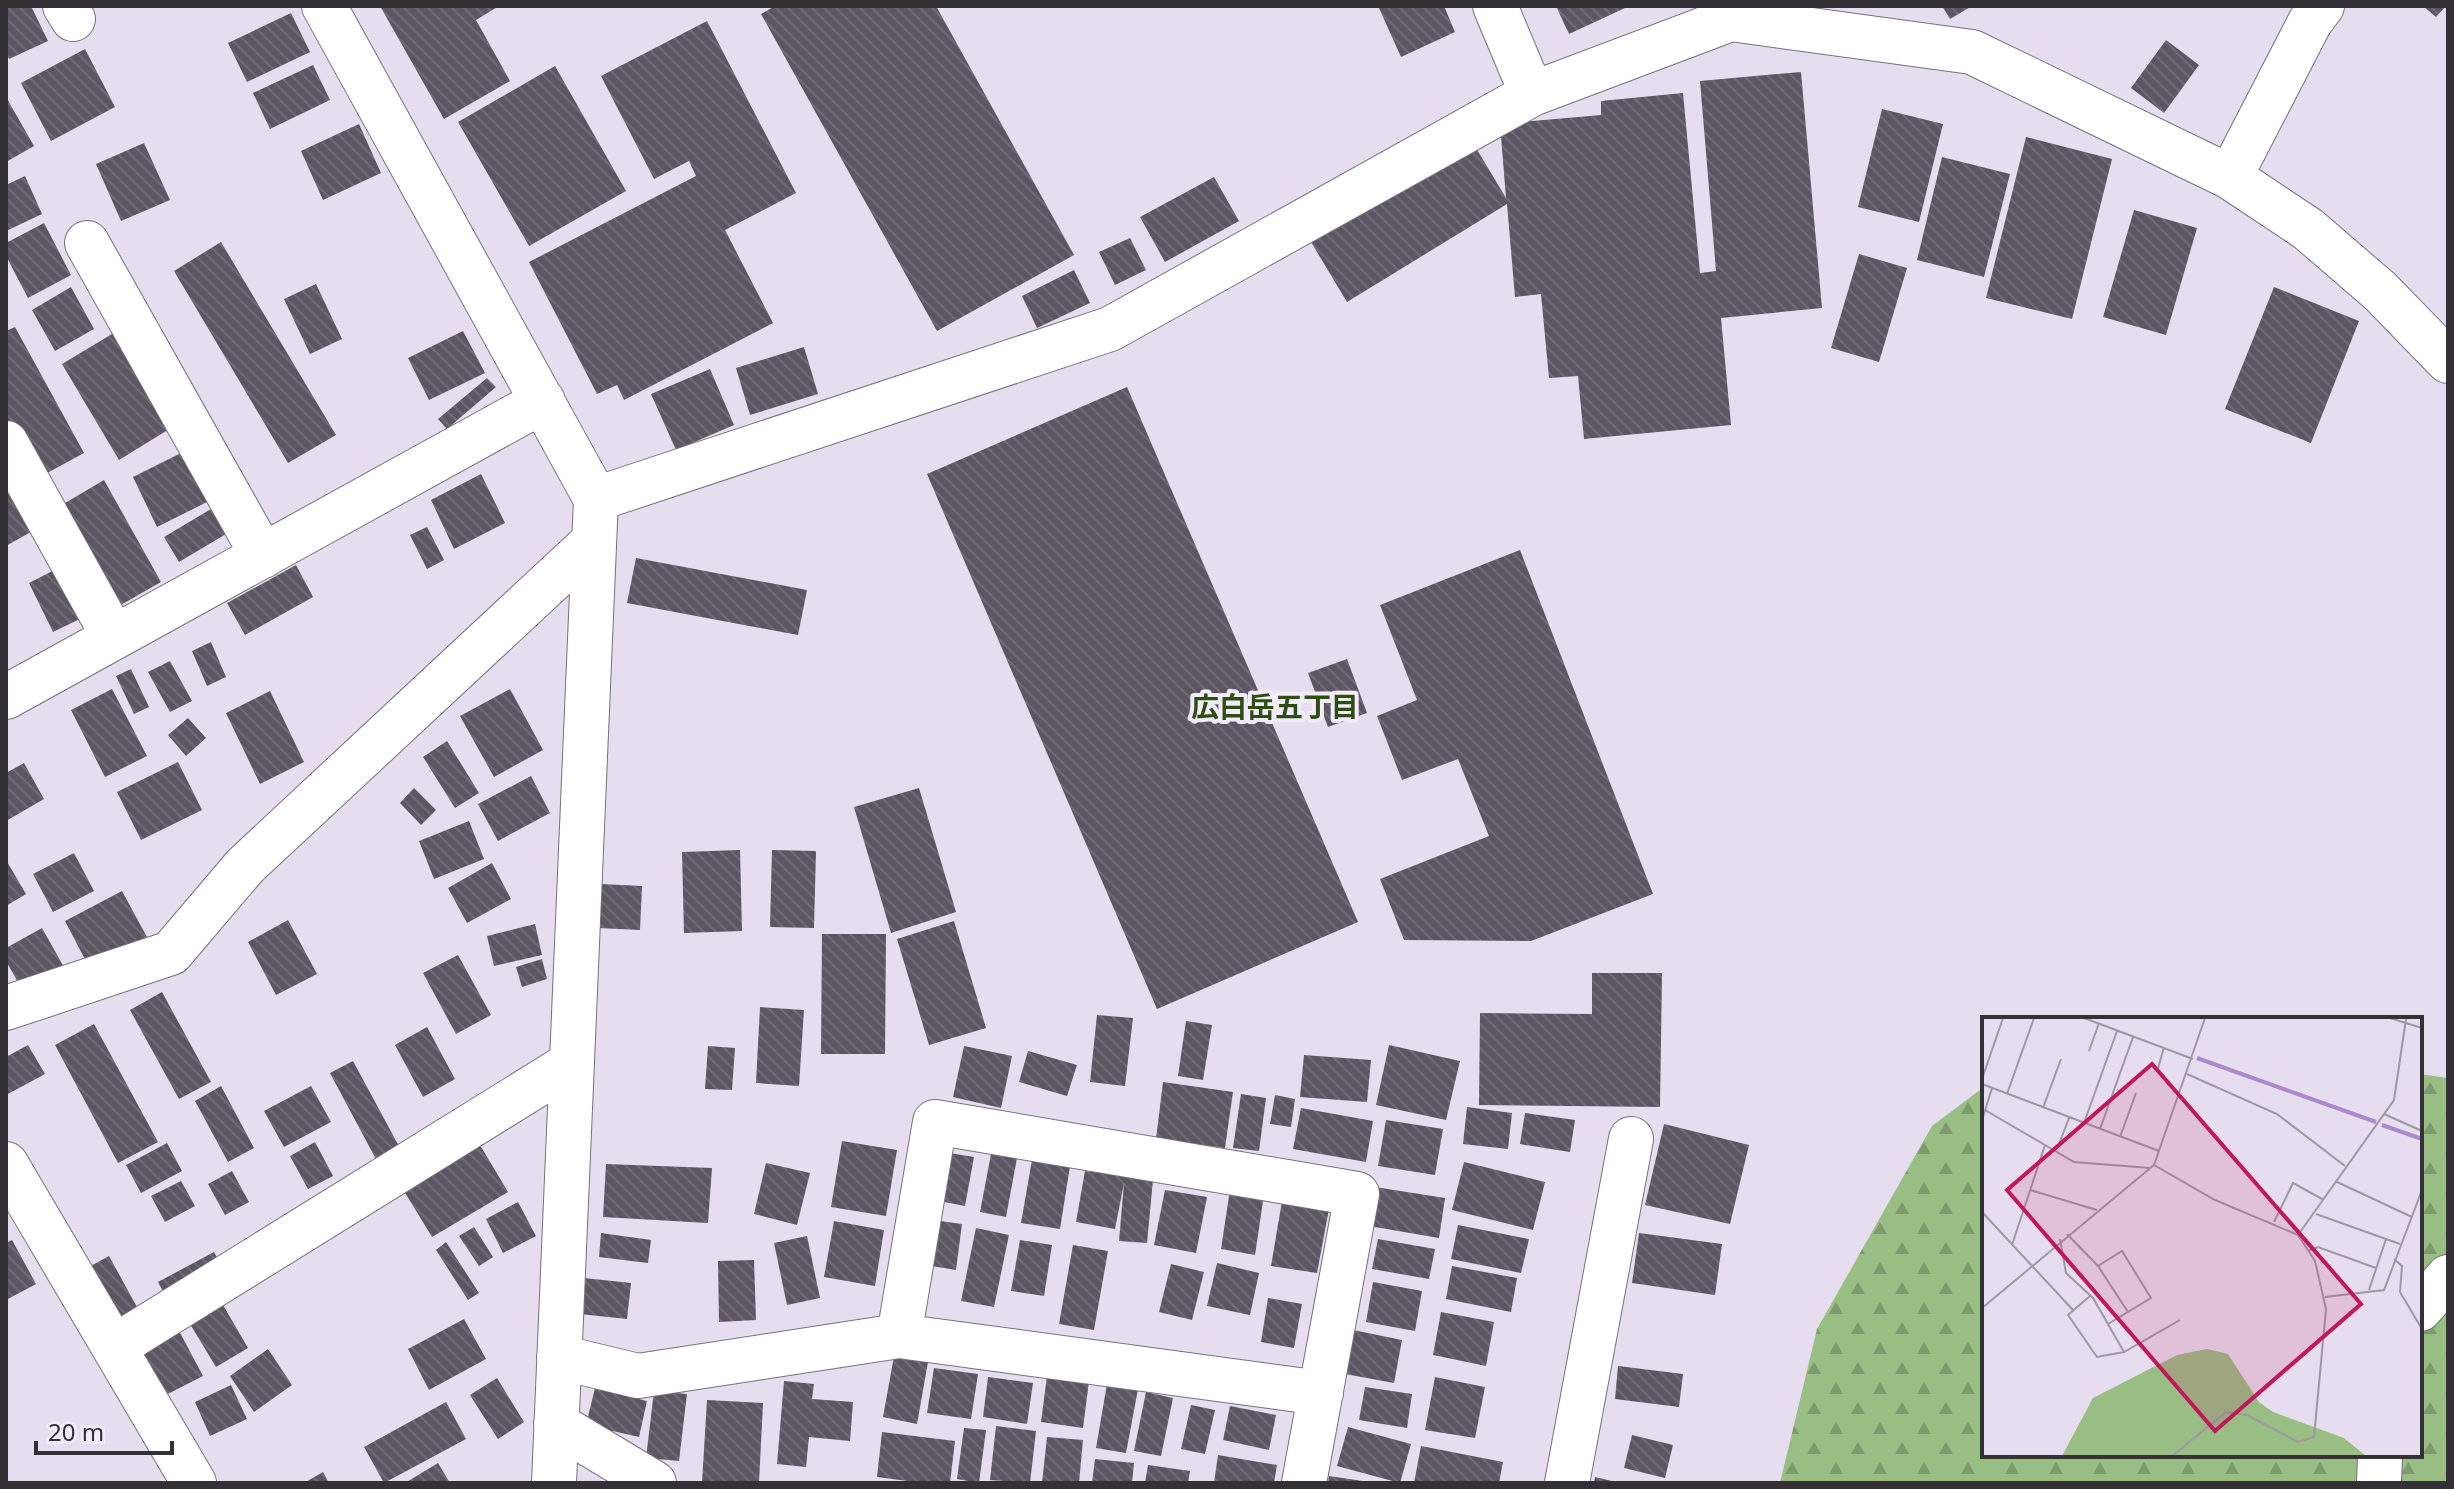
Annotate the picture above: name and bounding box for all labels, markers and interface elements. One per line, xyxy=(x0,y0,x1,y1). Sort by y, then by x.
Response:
district label: 広白岳五丁目 xyxy=(1191,687,1359,725)
inset map xyxy=(1982,1017,2422,1457)
scale bar xyxy=(36,1405,172,1455)
text: 20 m xyxy=(48,1415,104,1448)

